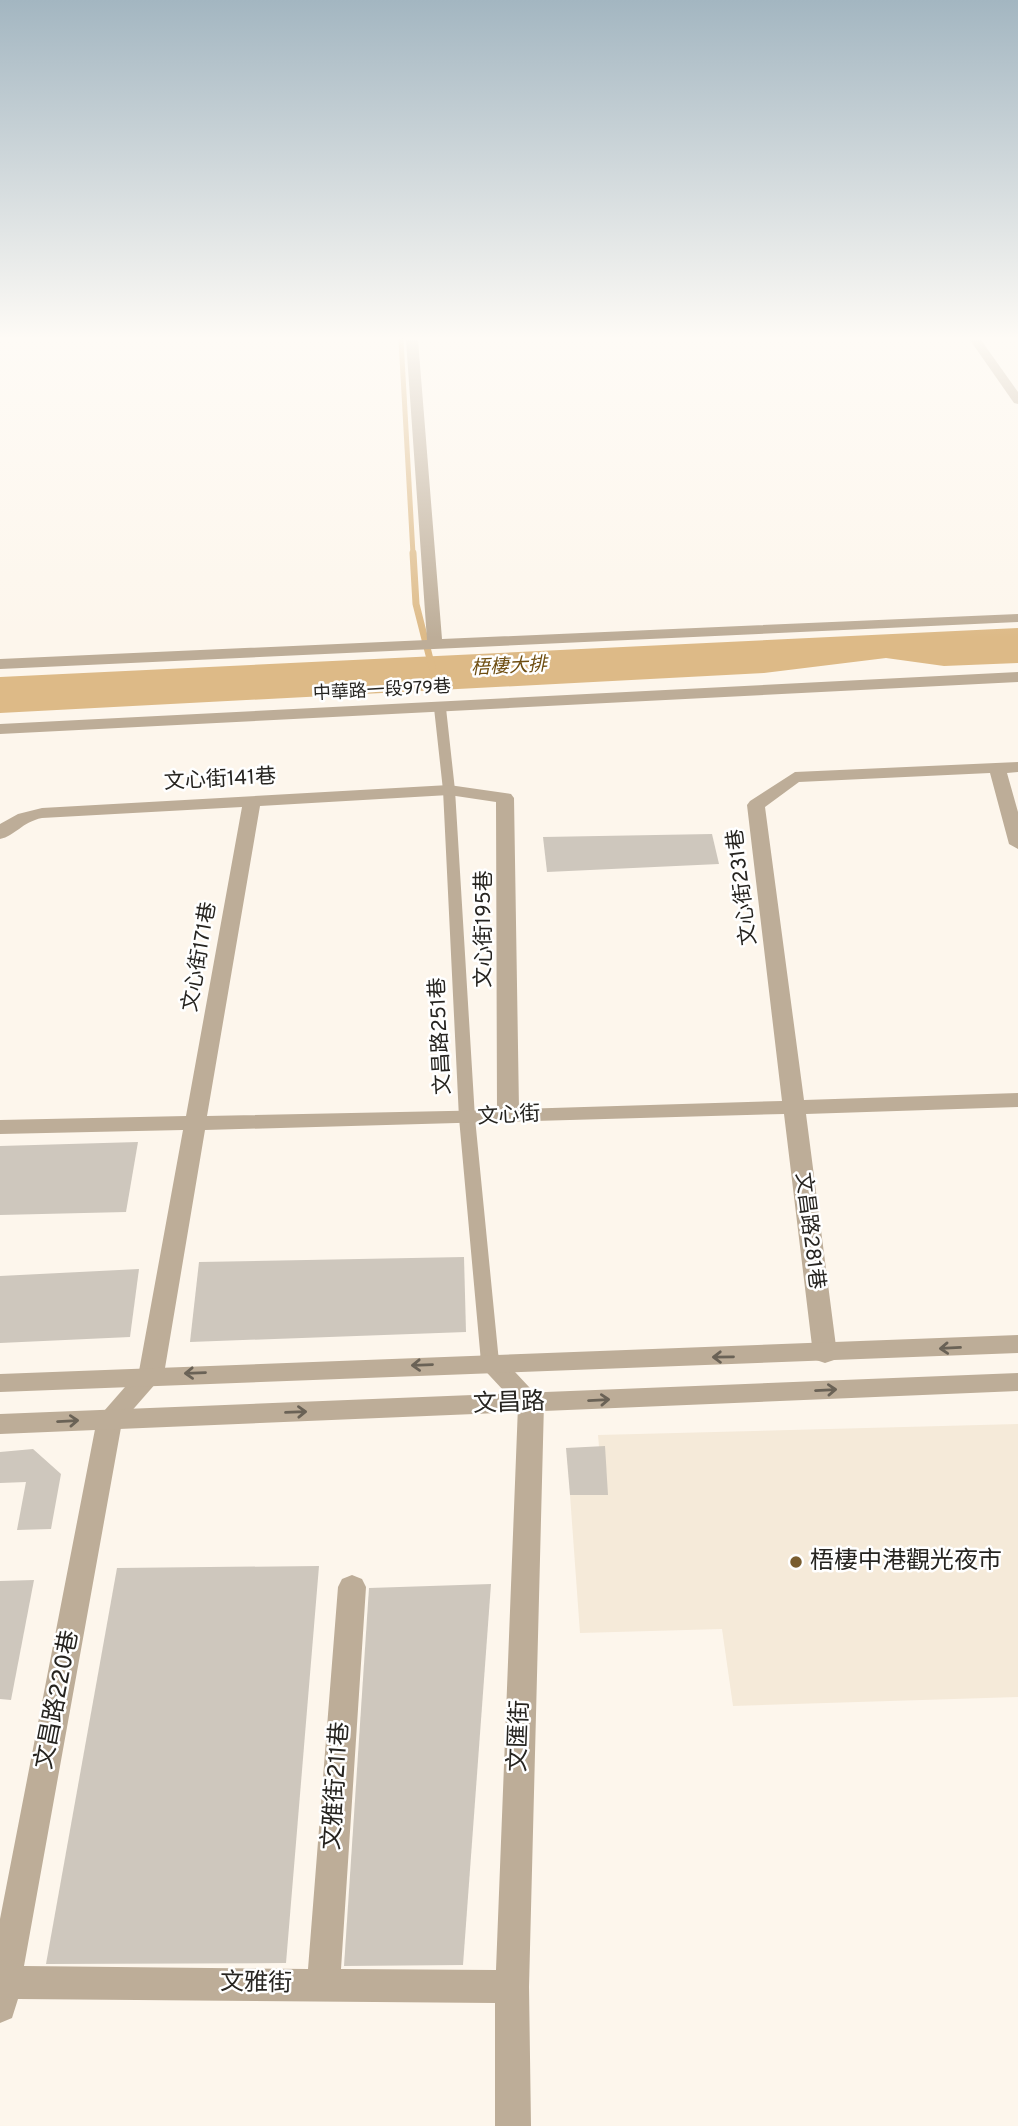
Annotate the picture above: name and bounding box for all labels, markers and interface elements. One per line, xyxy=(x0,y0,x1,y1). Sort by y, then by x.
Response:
water label: 梧棲大排 xyxy=(470,653,551,681)
street label: 中華路一段979巷 xyxy=(312,676,452,706)
street label: 文心街141巷 xyxy=(163,764,277,796)
street label: 文心街231巷 xyxy=(722,827,764,947)
street label: 文心街195巷 xyxy=(471,870,498,988)
street label: 文心街171巷 xyxy=(177,900,223,1014)
street label: 文昌路251巷 xyxy=(424,977,458,1095)
street label: 文心街 xyxy=(477,1101,541,1131)
street label: 文昌路281巷 xyxy=(788,1171,830,1291)
one-way arrow xyxy=(939,1341,962,1354)
one-way arrow xyxy=(711,1350,734,1363)
one-way arrow xyxy=(411,1358,434,1371)
one-way arrow xyxy=(184,1366,207,1379)
one-way arrow xyxy=(815,1384,838,1397)
street label: 文昌路 xyxy=(472,1388,546,1420)
one-way arrow xyxy=(587,1394,610,1407)
one-way arrow xyxy=(284,1405,307,1418)
one-way arrow xyxy=(56,1414,79,1427)
place label: 梧棲中港觀光夜市 xyxy=(810,1547,1002,1577)
marker: 梧棲中港觀光夜市 xyxy=(788,1554,804,1570)
street label: 文昌路220巷 xyxy=(30,1628,86,1772)
street label: 文匯街 xyxy=(504,1699,536,1773)
street label: 文雅街211巷 xyxy=(318,1721,356,1851)
street label: 文雅街 xyxy=(220,1968,292,2000)

